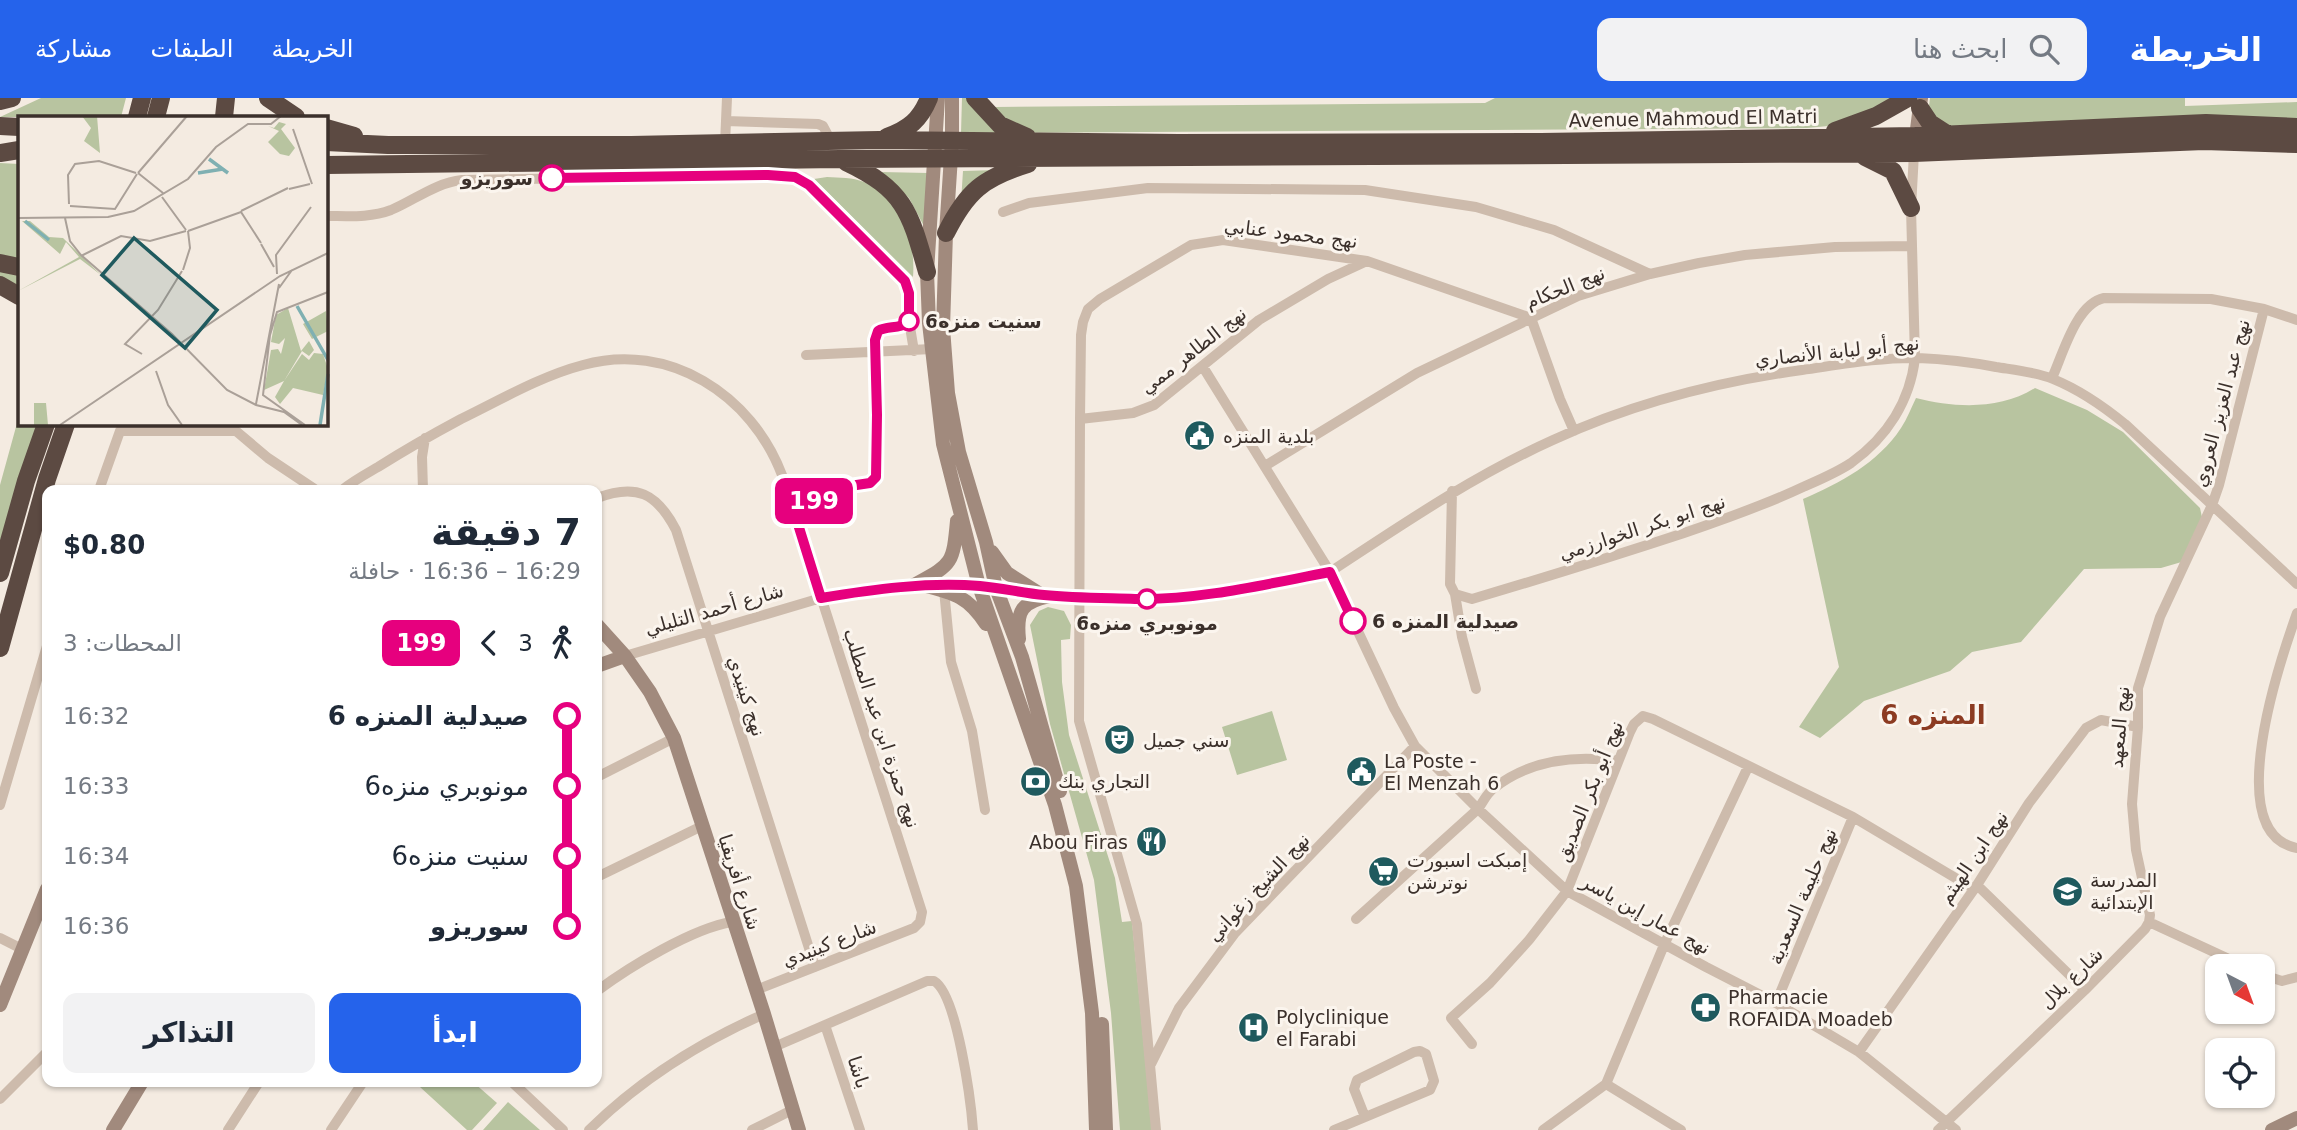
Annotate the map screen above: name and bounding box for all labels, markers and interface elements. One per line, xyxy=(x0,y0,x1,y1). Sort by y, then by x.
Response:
search box xyxy=(1597,18,2087,81)
icon: search xyxy=(2025,30,2063,68)
text: الخريطة xyxy=(2129,30,2262,69)
text: ابحث هنا xyxy=(1913,34,2007,64)
text: مشاركة xyxy=(35,35,112,63)
text: الطبقات xyxy=(150,35,233,63)
text: الخريطة xyxy=(271,35,353,63)
street label: Avenue Mahmoud El Matri xyxy=(1568,105,1818,131)
inset map xyxy=(18,116,327,425)
marker: سوريزو xyxy=(539,165,565,191)
place label: سوريزو xyxy=(460,167,533,190)
street label: نهج محمود عنابي xyxy=(1223,214,1359,253)
street label: نهج الحكام xyxy=(1522,261,1608,314)
street label: نهج الطاهر ممي xyxy=(1136,302,1251,399)
place label: سنيت منزه6 xyxy=(925,310,1042,333)
marker: سنيت منزه6 xyxy=(899,311,919,331)
street label: نهج عبد العزيز العروي xyxy=(2188,317,2255,490)
street label: نهج أبو لبابة الأنصاري xyxy=(1754,330,1920,372)
public building icon: بلدية المنزه xyxy=(1183,419,1217,453)
place label: بلدية المنزه xyxy=(1223,425,1314,448)
line badge: 199 xyxy=(774,478,854,524)
text: 199 xyxy=(789,487,839,515)
street label: نهج ابو بكر الخوارزمي xyxy=(1556,490,1728,565)
text: 7 دقيقة xyxy=(431,510,581,554)
text: $0.80 xyxy=(63,530,145,560)
text: 16:29 – 16:36 · حافلة xyxy=(348,558,581,584)
street label: شارع أحمد التليلي xyxy=(642,578,786,640)
marker: مونوبري منزه6 xyxy=(1137,589,1157,609)
marker: صيدلية المنزه 6 xyxy=(1340,608,1366,634)
place label: صيدلية المنزه 6 xyxy=(1372,610,1519,633)
place label: مونوبري منزه6 xyxy=(1076,612,1218,636)
icon: back xyxy=(470,624,508,662)
icon: walk xyxy=(543,624,581,662)
street label: نهج حمزة ابن عبد المطلب xyxy=(838,626,925,831)
text: 199 xyxy=(396,629,446,657)
text: المحطات: 3 xyxy=(63,630,182,656)
text: 3 xyxy=(518,630,533,656)
street label: نهج كينيدي xyxy=(723,653,770,739)
street label: نهج المعهد xyxy=(2104,685,2135,769)
district label: المنزه 6 xyxy=(1880,700,1986,731)
text: صيدلية المنزه 6 xyxy=(328,701,529,731)
text: 16:32 xyxy=(63,703,129,729)
street label: نهج أبو بكر الصديق xyxy=(1550,717,1628,865)
theatre icon: سني جميل xyxy=(1103,723,1137,757)
place label: سني جميل xyxy=(1143,729,1229,752)
place label: La Poste - El Menzah 6 xyxy=(1384,750,1499,794)
public building icon: La Poste - El Menzah 6 xyxy=(1344,755,1378,789)
bank icon: التجاري بنك xyxy=(1018,764,1052,798)
place label: التجاري بنك xyxy=(1058,770,1150,793)
text: مونوبري منزه6 xyxy=(364,771,529,801)
text: 16:33 xyxy=(63,773,129,799)
street label: نهج ابن الهيثم xyxy=(1934,806,2013,908)
restaurant icon: Abou Firas xyxy=(1134,825,1168,859)
street label: نهج حليمة السعدية xyxy=(1763,825,1842,968)
street label: نهج الشيخ زغواني xyxy=(1202,828,1314,946)
street label: شارع أفريقيا xyxy=(713,831,767,933)
place label: Abou Firas xyxy=(1029,831,1128,853)
text: سنيت منزه6 xyxy=(391,841,529,871)
text: 16:34 xyxy=(63,843,129,869)
place label: إمبكت اسبورت نوترشن xyxy=(1407,849,1527,894)
supermarket icon: إمبكت اسبورت نوترشن xyxy=(1367,854,1401,888)
street label: نهج عمار إبن ياسر xyxy=(1576,869,1714,960)
place label: المدرسة الإبتدائية xyxy=(2090,869,2157,914)
school or university icon: المدرسة الإبتدائية xyxy=(2050,874,2084,908)
text: سوريزو xyxy=(430,911,529,941)
text: 16:36 xyxy=(63,913,129,939)
street label: شارع كينيدي xyxy=(779,915,880,972)
street label: شارع بلال xyxy=(2035,943,2108,1014)
north arrow xyxy=(2205,954,2275,1024)
map controls xyxy=(2205,954,2275,1108)
place label: Pharmacie ROFAIDA Moadeb xyxy=(1728,986,1893,1030)
pharmacy icon: Pharmacie ROFAIDA Moadeb xyxy=(1688,991,1722,1025)
button: التذاكر xyxy=(63,993,315,1073)
button: ابدأ xyxy=(329,993,581,1073)
place label: Polyclinique el Farabi xyxy=(1276,1006,1389,1050)
hospital icon: Polyclinique el Farabi xyxy=(1236,1011,1270,1045)
button: locate xyxy=(2205,1038,2275,1108)
street label: باشا xyxy=(843,1053,875,1091)

